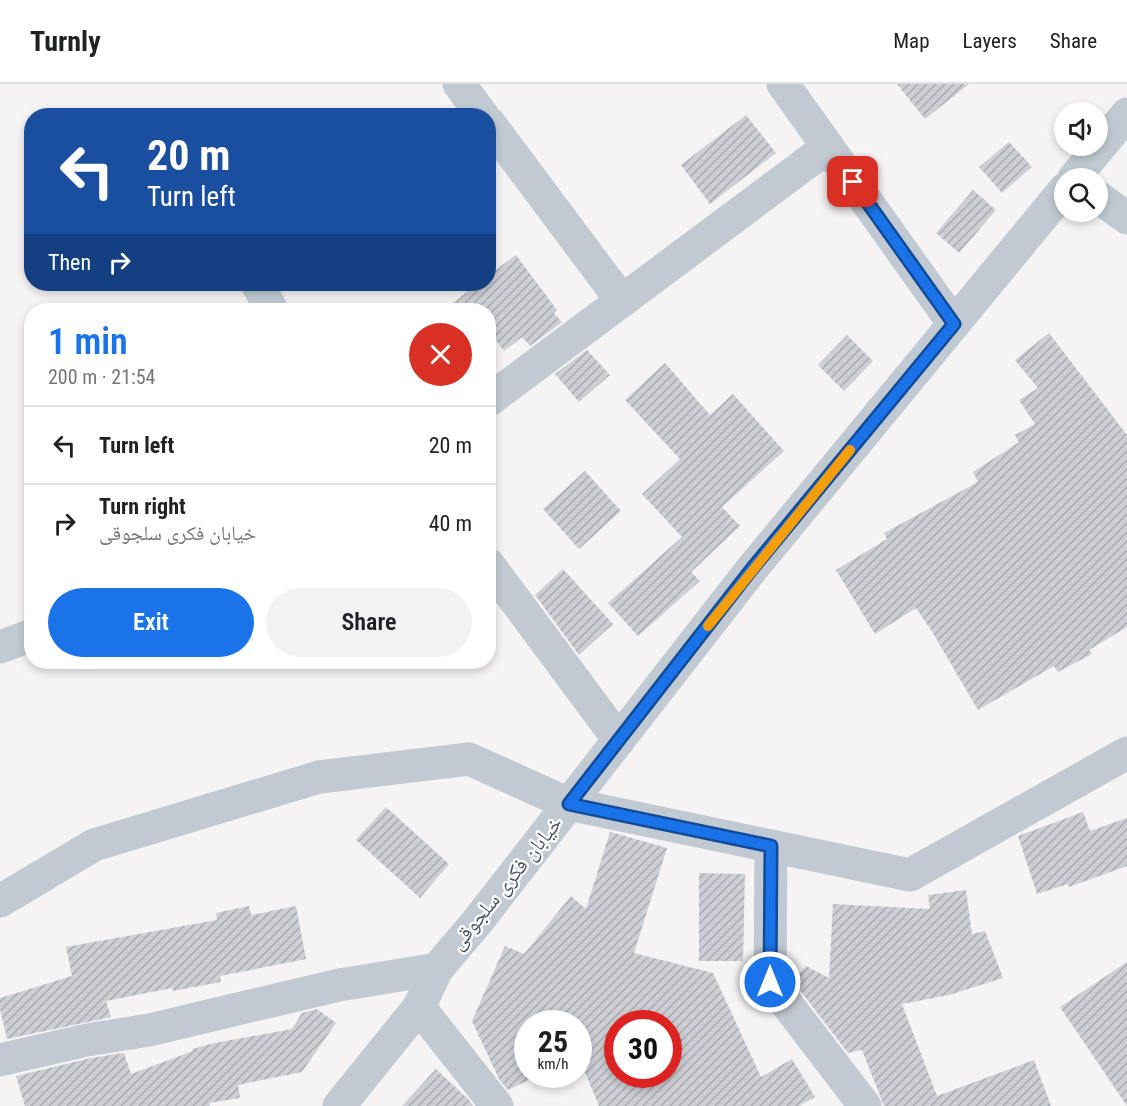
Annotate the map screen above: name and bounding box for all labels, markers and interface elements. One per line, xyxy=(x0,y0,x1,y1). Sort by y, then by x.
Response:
text: Turnly xyxy=(30,25,101,58)
text: Map xyxy=(893,29,930,53)
text: Layers xyxy=(963,29,1017,53)
text: Share xyxy=(1050,29,1097,53)
map controls xyxy=(1054,102,1108,222)
button: sound xyxy=(1054,102,1108,156)
text: 20 m xyxy=(147,131,230,180)
icon: left xyxy=(48,132,126,210)
pin xyxy=(827,156,878,207)
icon: arrive xyxy=(836,165,869,198)
button: search xyxy=(1054,168,1108,222)
text: Turn left xyxy=(147,181,236,213)
icon: right xyxy=(103,246,136,279)
text: Then xyxy=(48,250,91,275)
text: 1 min xyxy=(48,321,128,363)
button: close xyxy=(409,323,472,386)
text: 200 m · 21:54 xyxy=(48,365,155,389)
icon: left xyxy=(48,429,81,462)
text: Turn left xyxy=(99,433,174,458)
text: 20 m xyxy=(429,433,472,458)
text: Turn right xyxy=(99,494,186,519)
icon: right xyxy=(48,507,81,540)
text: 40 m xyxy=(429,511,472,536)
text: خیابان فکری سلجوقی xyxy=(99,521,256,545)
button: Exit xyxy=(48,588,254,657)
button: Share xyxy=(266,588,472,657)
street label: خیابان فکری سلجوقی xyxy=(445,811,568,955)
position arrow xyxy=(738,950,802,1014)
speed limit sign: 30 xyxy=(604,1010,682,1088)
text: 25 xyxy=(538,1024,568,1059)
text: km/h xyxy=(538,1055,568,1073)

